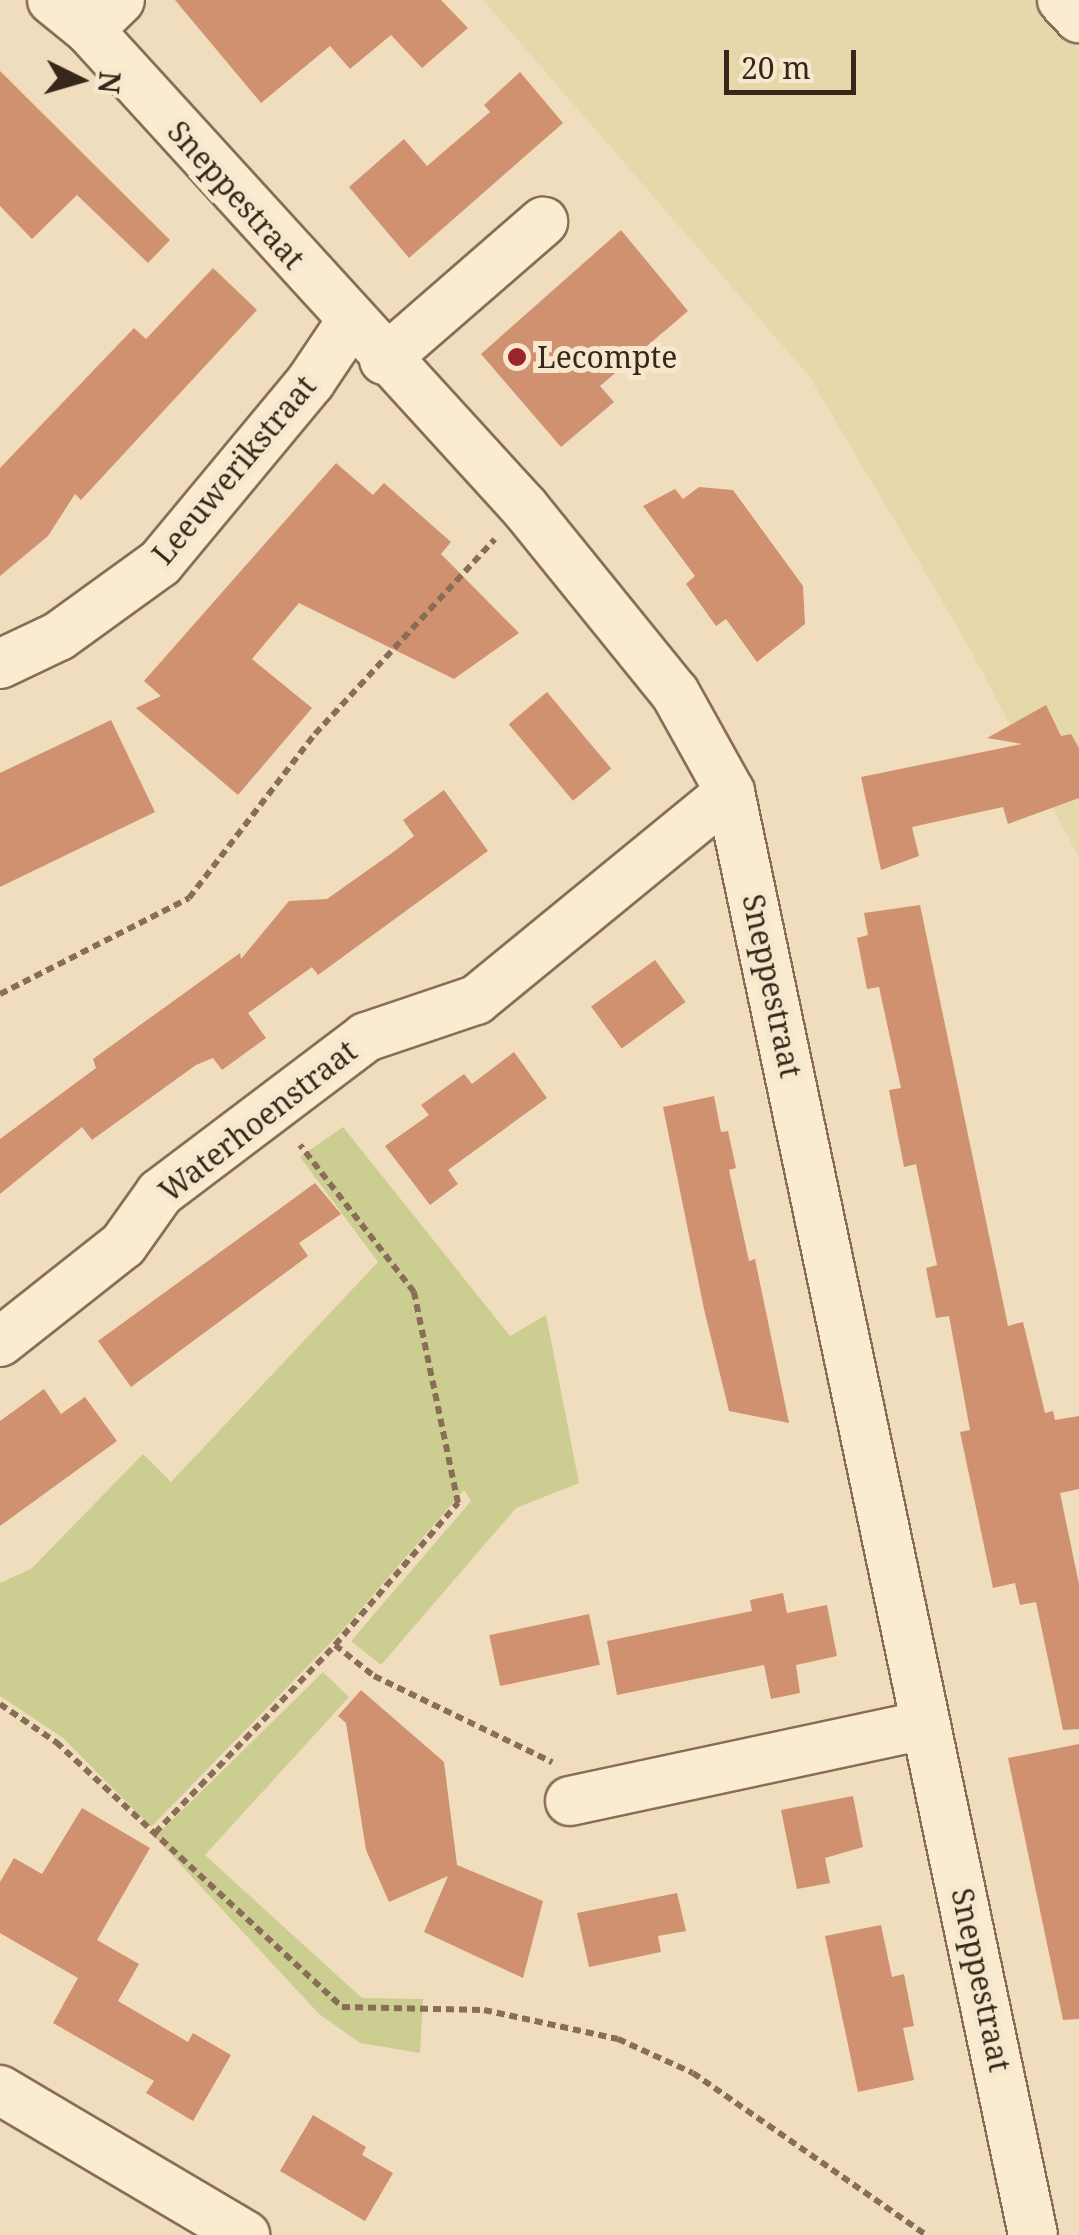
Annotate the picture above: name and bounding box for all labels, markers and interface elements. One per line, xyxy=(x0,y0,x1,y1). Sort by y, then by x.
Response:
north arrow xyxy=(30,30,130,130)
scale bar xyxy=(729,30,862,92)
text: 20 m xyxy=(741,47,811,88)
text: N xyxy=(90,70,130,95)
street label: Sneppestraat xyxy=(160,114,312,276)
place label: Lecompte xyxy=(537,339,677,375)
marker: Lecompte xyxy=(506,346,528,368)
street label: Leeuwerikstraat xyxy=(145,368,323,572)
street label: Sneppestraat xyxy=(735,891,809,1081)
street label: Waterhoenstraat xyxy=(152,1033,364,1209)
street label: Sneppestraat xyxy=(944,1885,1018,2075)

